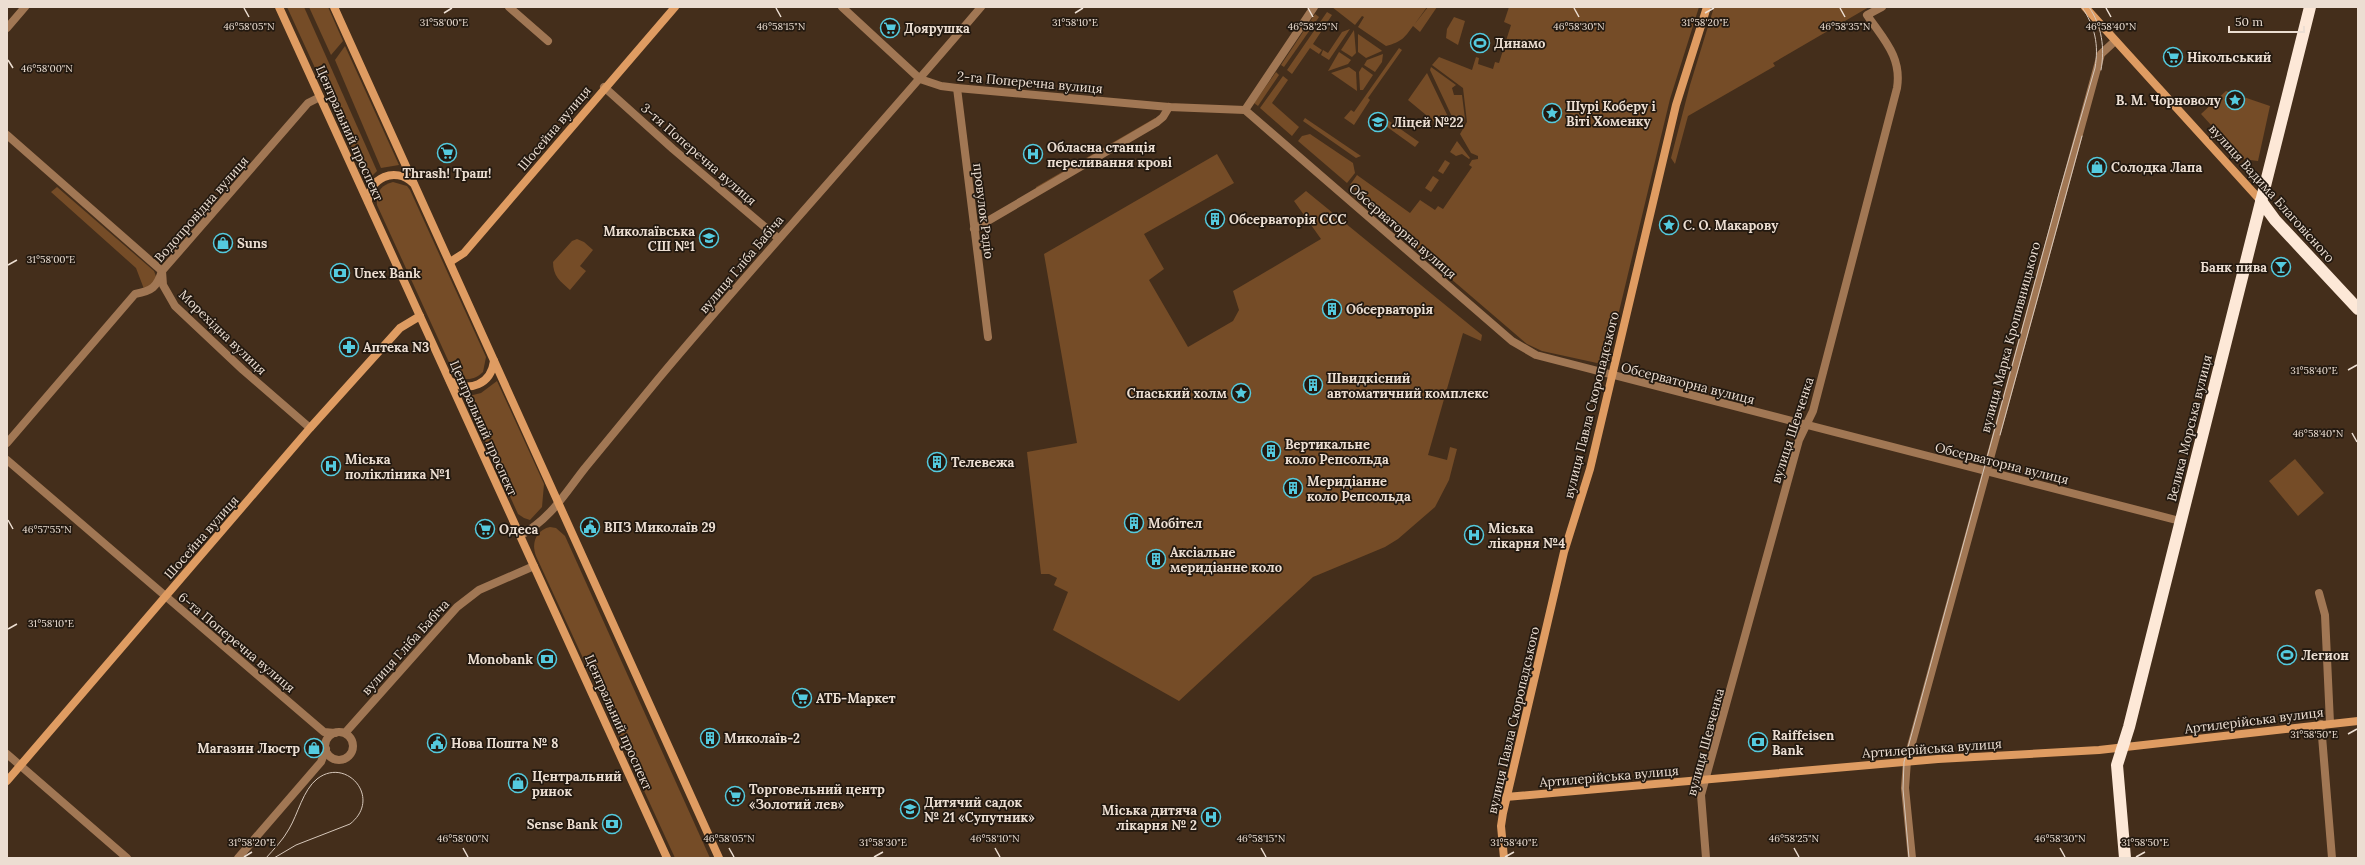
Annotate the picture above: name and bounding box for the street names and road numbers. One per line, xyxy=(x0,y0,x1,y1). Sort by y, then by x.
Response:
street label: Центральний проспект xyxy=(312,63,387,204)
street label: 2-га Поперечна вулиця xyxy=(957,68,1103,97)
street label: Шосейна вулиця xyxy=(514,83,595,174)
street label: 3-тя Поперечна вулиця xyxy=(637,100,760,209)
street label: вулиця Вадима Благовісного xyxy=(2205,121,2339,266)
street label: Водопровідна вулиця xyxy=(151,153,252,266)
street label: провулок Радіо xyxy=(969,162,998,260)
street label: Обсерваторна вулиця xyxy=(1345,180,1460,283)
street label: вулиця Гліба Бабіча xyxy=(695,211,788,317)
street label: вулиця Марка Кропивницького xyxy=(1977,239,2044,435)
street label: Морехідна вулиця xyxy=(175,286,270,379)
street label: вулиця Павла Скоропадського xyxy=(1560,310,1623,500)
street label: Велика Морська вулиця xyxy=(2163,353,2216,503)
street label: Центральний проспект xyxy=(446,358,521,499)
street label: Обсерваторна вулиця xyxy=(1619,359,1756,408)
street label: вулиця Шевченка xyxy=(1767,375,1818,485)
street label: Обсерваторна вулиця xyxy=(1933,439,2070,488)
street label: Шосейна вулиця xyxy=(160,492,242,583)
street label: 6-та Поперечна вулиця xyxy=(175,588,299,696)
street label: вулиця Гліба Бабіча xyxy=(358,596,453,699)
street label: вулиця Павла Скоропадського xyxy=(1484,624,1543,815)
street label: Центральний проспект xyxy=(581,652,656,793)
street label: вулиця Шевченка xyxy=(1683,686,1728,798)
street label: Артилерійська вулиця xyxy=(2183,704,2325,738)
street label: Артилерійська вулиця xyxy=(1861,735,2002,762)
street label: Артилерійська вулиця xyxy=(1538,762,1679,791)

